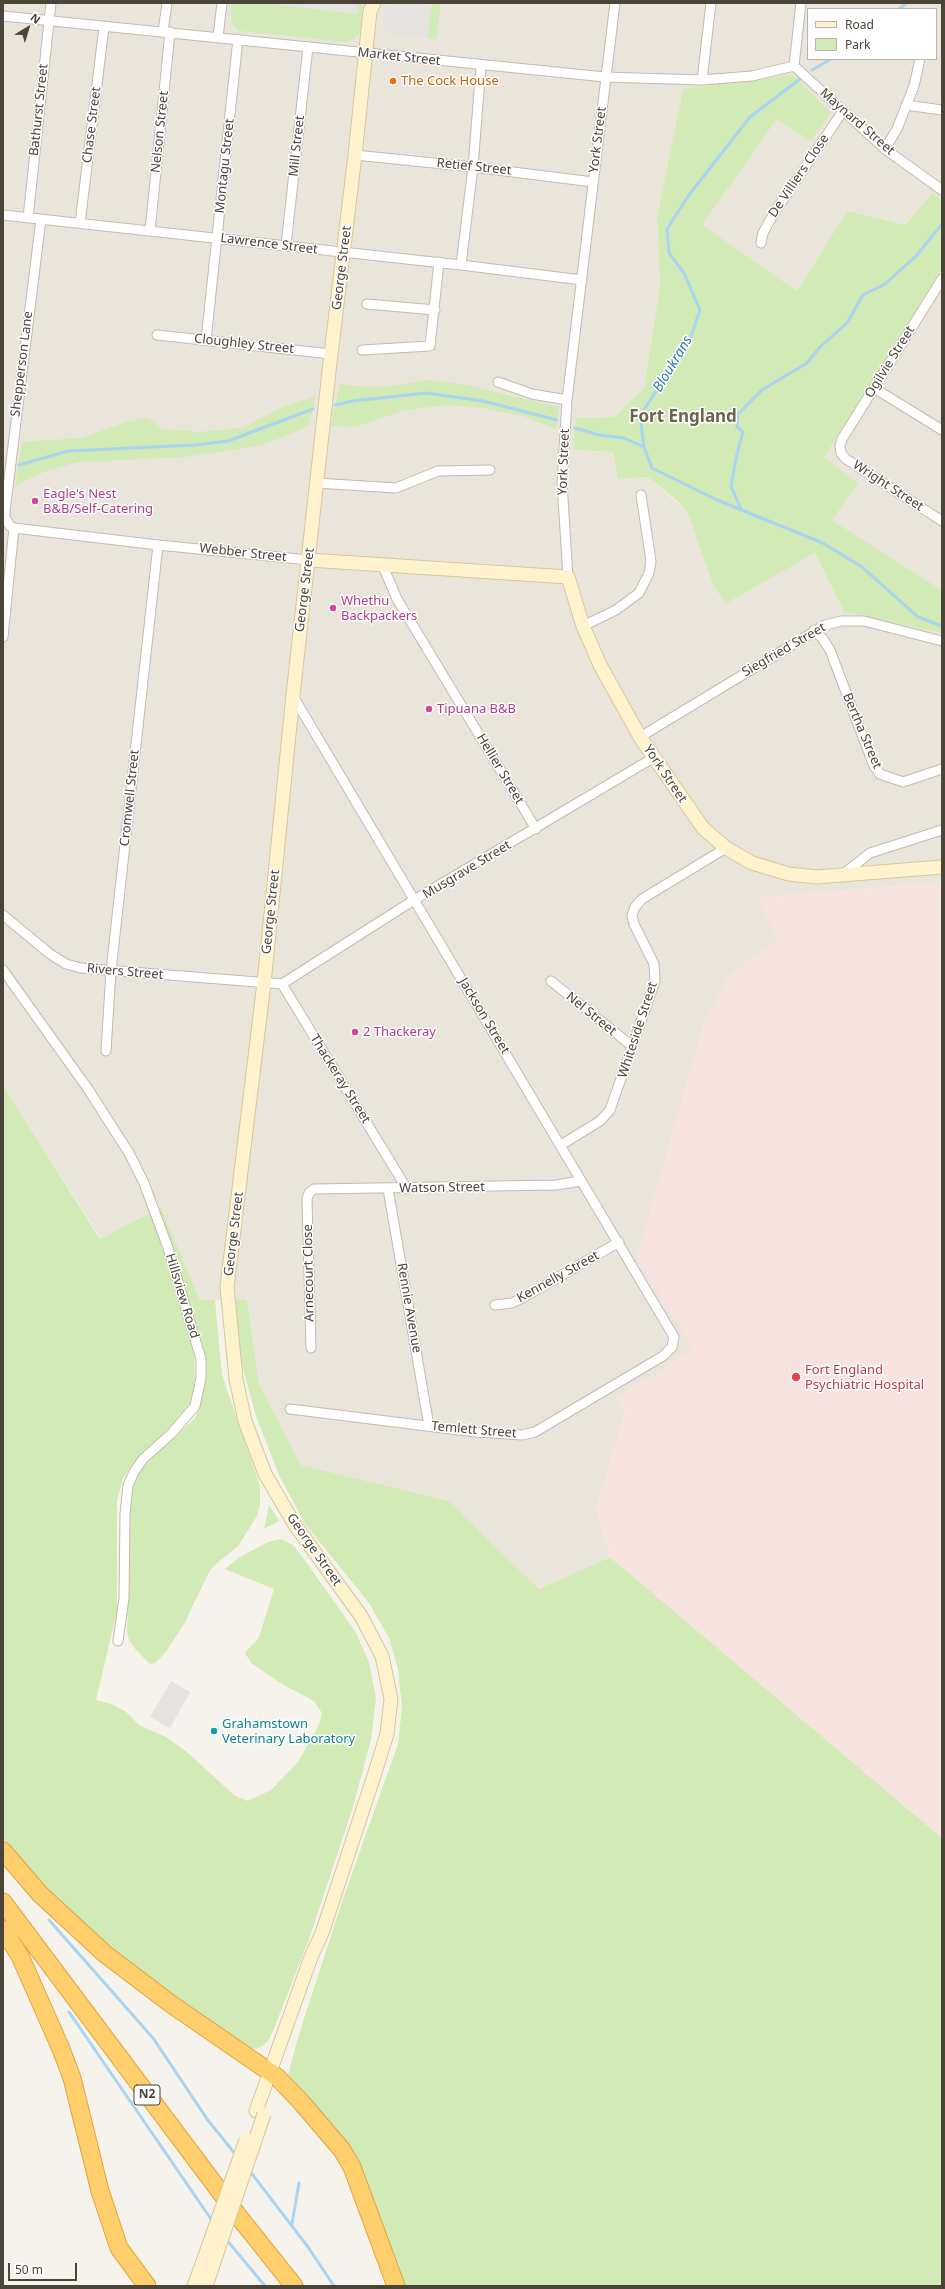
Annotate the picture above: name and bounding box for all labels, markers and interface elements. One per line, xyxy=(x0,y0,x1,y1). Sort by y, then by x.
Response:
north arrow xyxy=(8,8,48,48)
legend xyxy=(807,8,937,60)
text: N xyxy=(28,9,44,27)
text: Road xyxy=(845,16,874,33)
text: Park xyxy=(845,36,870,53)
street label: Market Street xyxy=(357,45,441,69)
street label: Bathurst Street xyxy=(26,63,52,157)
place label: The Cock House xyxy=(401,73,499,89)
marker: The Cock House xyxy=(388,76,398,86)
street label: Maynard Street xyxy=(816,85,898,159)
street label: Chase Street xyxy=(80,86,104,164)
street label: Nelson Street xyxy=(148,90,172,174)
street label: York Street xyxy=(586,106,610,174)
street label: Mill Street xyxy=(286,115,308,177)
street label: Montagu Street xyxy=(212,118,238,214)
street label: De Villiers Close xyxy=(765,132,833,220)
street label: Retief Street xyxy=(436,155,512,179)
street label: George Street xyxy=(329,225,355,311)
street label: Lawrence Street xyxy=(219,230,319,258)
street label: Shepperson Lane xyxy=(8,310,36,418)
street label: Ogilvie Street xyxy=(862,323,918,401)
street label: Cloughley Street xyxy=(193,331,295,357)
water label: Bloukrans xyxy=(650,333,696,395)
district label: Fort England xyxy=(629,407,737,427)
street label: York Street xyxy=(555,428,573,496)
street label: Wright Street xyxy=(850,457,926,515)
place label: Eagle's Nest B&B/Self-Catering xyxy=(43,486,153,517)
marker: Eagle's Nest B&B/Self-Catering xyxy=(30,496,40,506)
street label: Webber Street xyxy=(199,541,287,565)
street label: George Street xyxy=(292,547,318,633)
place label: Whethu Backpackers xyxy=(341,593,417,624)
marker: Whethu Backpackers xyxy=(328,603,338,613)
street label: Siegfried Street xyxy=(739,620,829,680)
street label: Bertha Street xyxy=(839,691,885,771)
place label: Tipuana B&B xyxy=(437,701,516,717)
marker: Tipuana B&B xyxy=(424,704,434,714)
street label: Hellier Street xyxy=(473,731,527,807)
street label: York Street xyxy=(640,742,690,806)
street label: Cromwell Street xyxy=(117,749,143,847)
street label: Musgrave Street xyxy=(420,838,514,902)
street label: George Street xyxy=(259,869,283,955)
street label: Rivers Street xyxy=(86,961,164,983)
street label: Jackson Street xyxy=(455,975,513,1057)
street label: Whiteside Street xyxy=(615,980,661,1080)
street label: Nel Street xyxy=(563,989,619,1039)
place label: 2 Thackeray xyxy=(363,1024,436,1040)
marker: 2 Thackeray xyxy=(350,1027,360,1037)
street label: Thackeray Street xyxy=(306,1032,374,1126)
street label: Watson Street xyxy=(399,1179,485,1197)
street label: George Street xyxy=(221,1191,247,1277)
street label: Arnecourt Close xyxy=(300,1224,318,1322)
street label: Kennelly Street xyxy=(514,1248,602,1306)
street label: Hillsview Road xyxy=(162,1252,202,1340)
street label: Rennie Avenue xyxy=(393,1262,425,1354)
place label: Fort England Psychiatric Hospital xyxy=(805,1362,924,1393)
marker: Fort England Psychiatric Hospital xyxy=(790,1371,802,1383)
street label: Temlett Street xyxy=(431,1419,517,1441)
street label: George Street xyxy=(283,1511,345,1589)
place label: Grahamstown Veterinary Laboratory xyxy=(222,1716,355,1747)
marker: Grahamstown Veterinary Laboratory xyxy=(209,1726,219,1736)
road number: N2 xyxy=(134,2085,160,2105)
scale bar xyxy=(10,2255,79,2281)
text: 50 m xyxy=(15,2261,43,2278)

